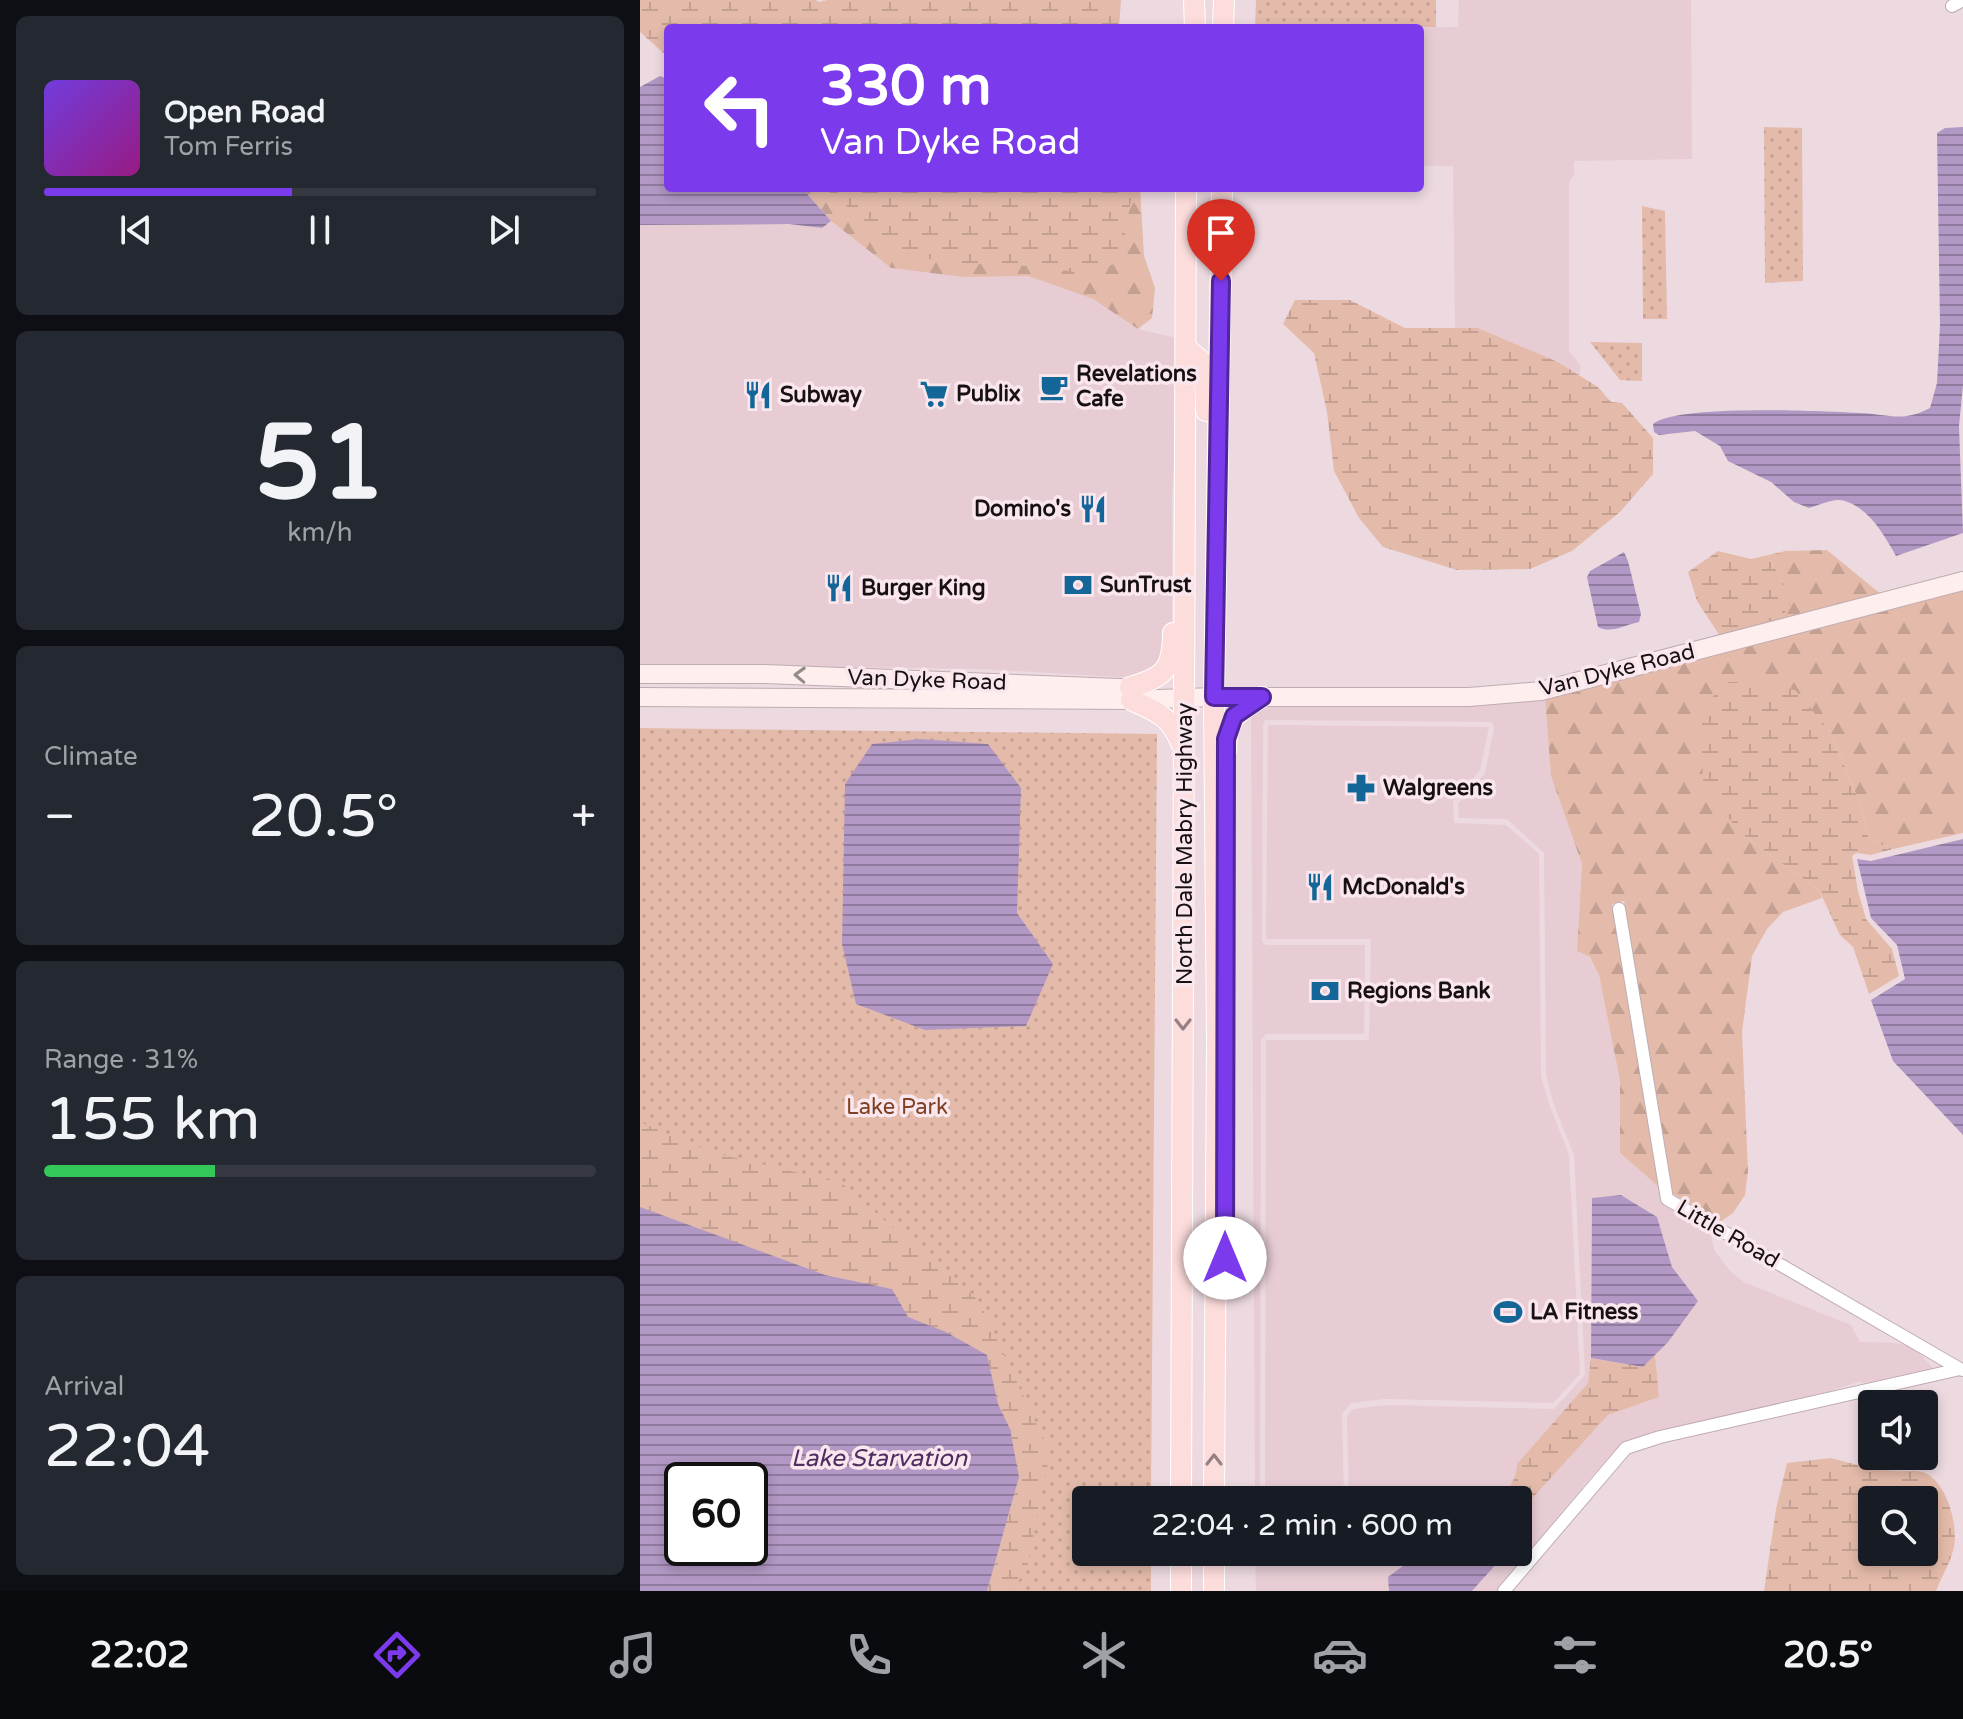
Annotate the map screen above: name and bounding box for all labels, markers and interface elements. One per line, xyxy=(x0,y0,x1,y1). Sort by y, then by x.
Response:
text: 330 m xyxy=(820,53,991,120)
icon: left xyxy=(688,56,792,160)
text: Open Road xyxy=(164,94,325,131)
text: Van Dyke Road xyxy=(820,121,1080,164)
text: Tom Ferris xyxy=(164,131,293,162)
pin xyxy=(1187,199,1255,281)
icon: previous xyxy=(114,208,158,252)
icon: pause xyxy=(298,208,342,252)
icon: next xyxy=(482,208,526,252)
icon: arrive xyxy=(1199,211,1243,255)
place label: Revelations Cafe xyxy=(1076,361,1197,412)
cafe icon: Revelations Cafe xyxy=(1039,372,1069,402)
supermarket icon: Publix xyxy=(919,379,949,409)
restaurant icon: Subway xyxy=(743,380,773,410)
place label: Publix xyxy=(956,381,1021,407)
place label: Subway xyxy=(780,382,862,408)
text: 51 xyxy=(255,402,385,527)
restaurant icon: Domino's xyxy=(1078,494,1108,524)
place label: Domino's xyxy=(974,496,1071,522)
text: km/h xyxy=(287,517,353,548)
bank icon: SunTrust xyxy=(1063,570,1093,600)
place label: SunTrust xyxy=(1100,572,1192,598)
restaurant icon: Burger King xyxy=(824,573,854,603)
place label: Burger King xyxy=(861,575,986,601)
street label: Van Dyke Road xyxy=(1537,638,1697,702)
street label: Van Dyke Road xyxy=(847,664,1007,696)
one-way arrow xyxy=(793,667,806,684)
street label: North Dale Mabry Highway xyxy=(1172,702,1198,985)
text: Climate xyxy=(44,741,138,772)
pharmacy icon: Walgreens xyxy=(1346,773,1376,803)
place label: Walgreens xyxy=(1383,775,1493,801)
text: 20.5° xyxy=(248,781,398,853)
text: − xyxy=(44,791,75,844)
text: + xyxy=(571,791,596,844)
restaurant icon: McDonald's xyxy=(1305,872,1335,902)
place label: McDonald's xyxy=(1342,874,1465,900)
bank icon: Regions Bank xyxy=(1310,976,1340,1006)
place label: Regions Bank xyxy=(1347,978,1491,1004)
one-way arrow xyxy=(1174,1018,1192,1031)
text: Range · 31% xyxy=(44,1044,198,1075)
text: 155 km xyxy=(44,1084,260,1156)
park label: Lake Park xyxy=(846,1094,948,1120)
street label: Little Road xyxy=(1672,1194,1784,1274)
position arrow xyxy=(1183,1216,1267,1300)
sports icon: LA Fitness xyxy=(1493,1297,1523,1327)
place label: LA Fitness xyxy=(1530,1299,1639,1325)
text: Arrival xyxy=(44,1371,124,1402)
map controls xyxy=(1858,1390,1938,1566)
button: sound xyxy=(1858,1390,1938,1470)
text: 22:04 xyxy=(44,1411,210,1483)
water label: Lake Starvation xyxy=(791,1444,968,1473)
one-way arrow xyxy=(1205,1453,1223,1466)
speed limit sign: 60 xyxy=(664,1462,768,1566)
button: search xyxy=(1858,1486,1938,1566)
text: 22:04 · 2 min · 600 m xyxy=(1151,1507,1453,1544)
icon: directions xyxy=(369,1627,425,1683)
icon: music xyxy=(605,1627,661,1683)
icon: phone xyxy=(841,1627,897,1683)
icon: climate xyxy=(1076,1627,1132,1683)
icon: car xyxy=(1312,1627,1368,1683)
icon: filters xyxy=(1547,1627,1603,1683)
text: 22:02 xyxy=(90,1634,190,1677)
text: 20.5° xyxy=(1783,1634,1873,1677)

